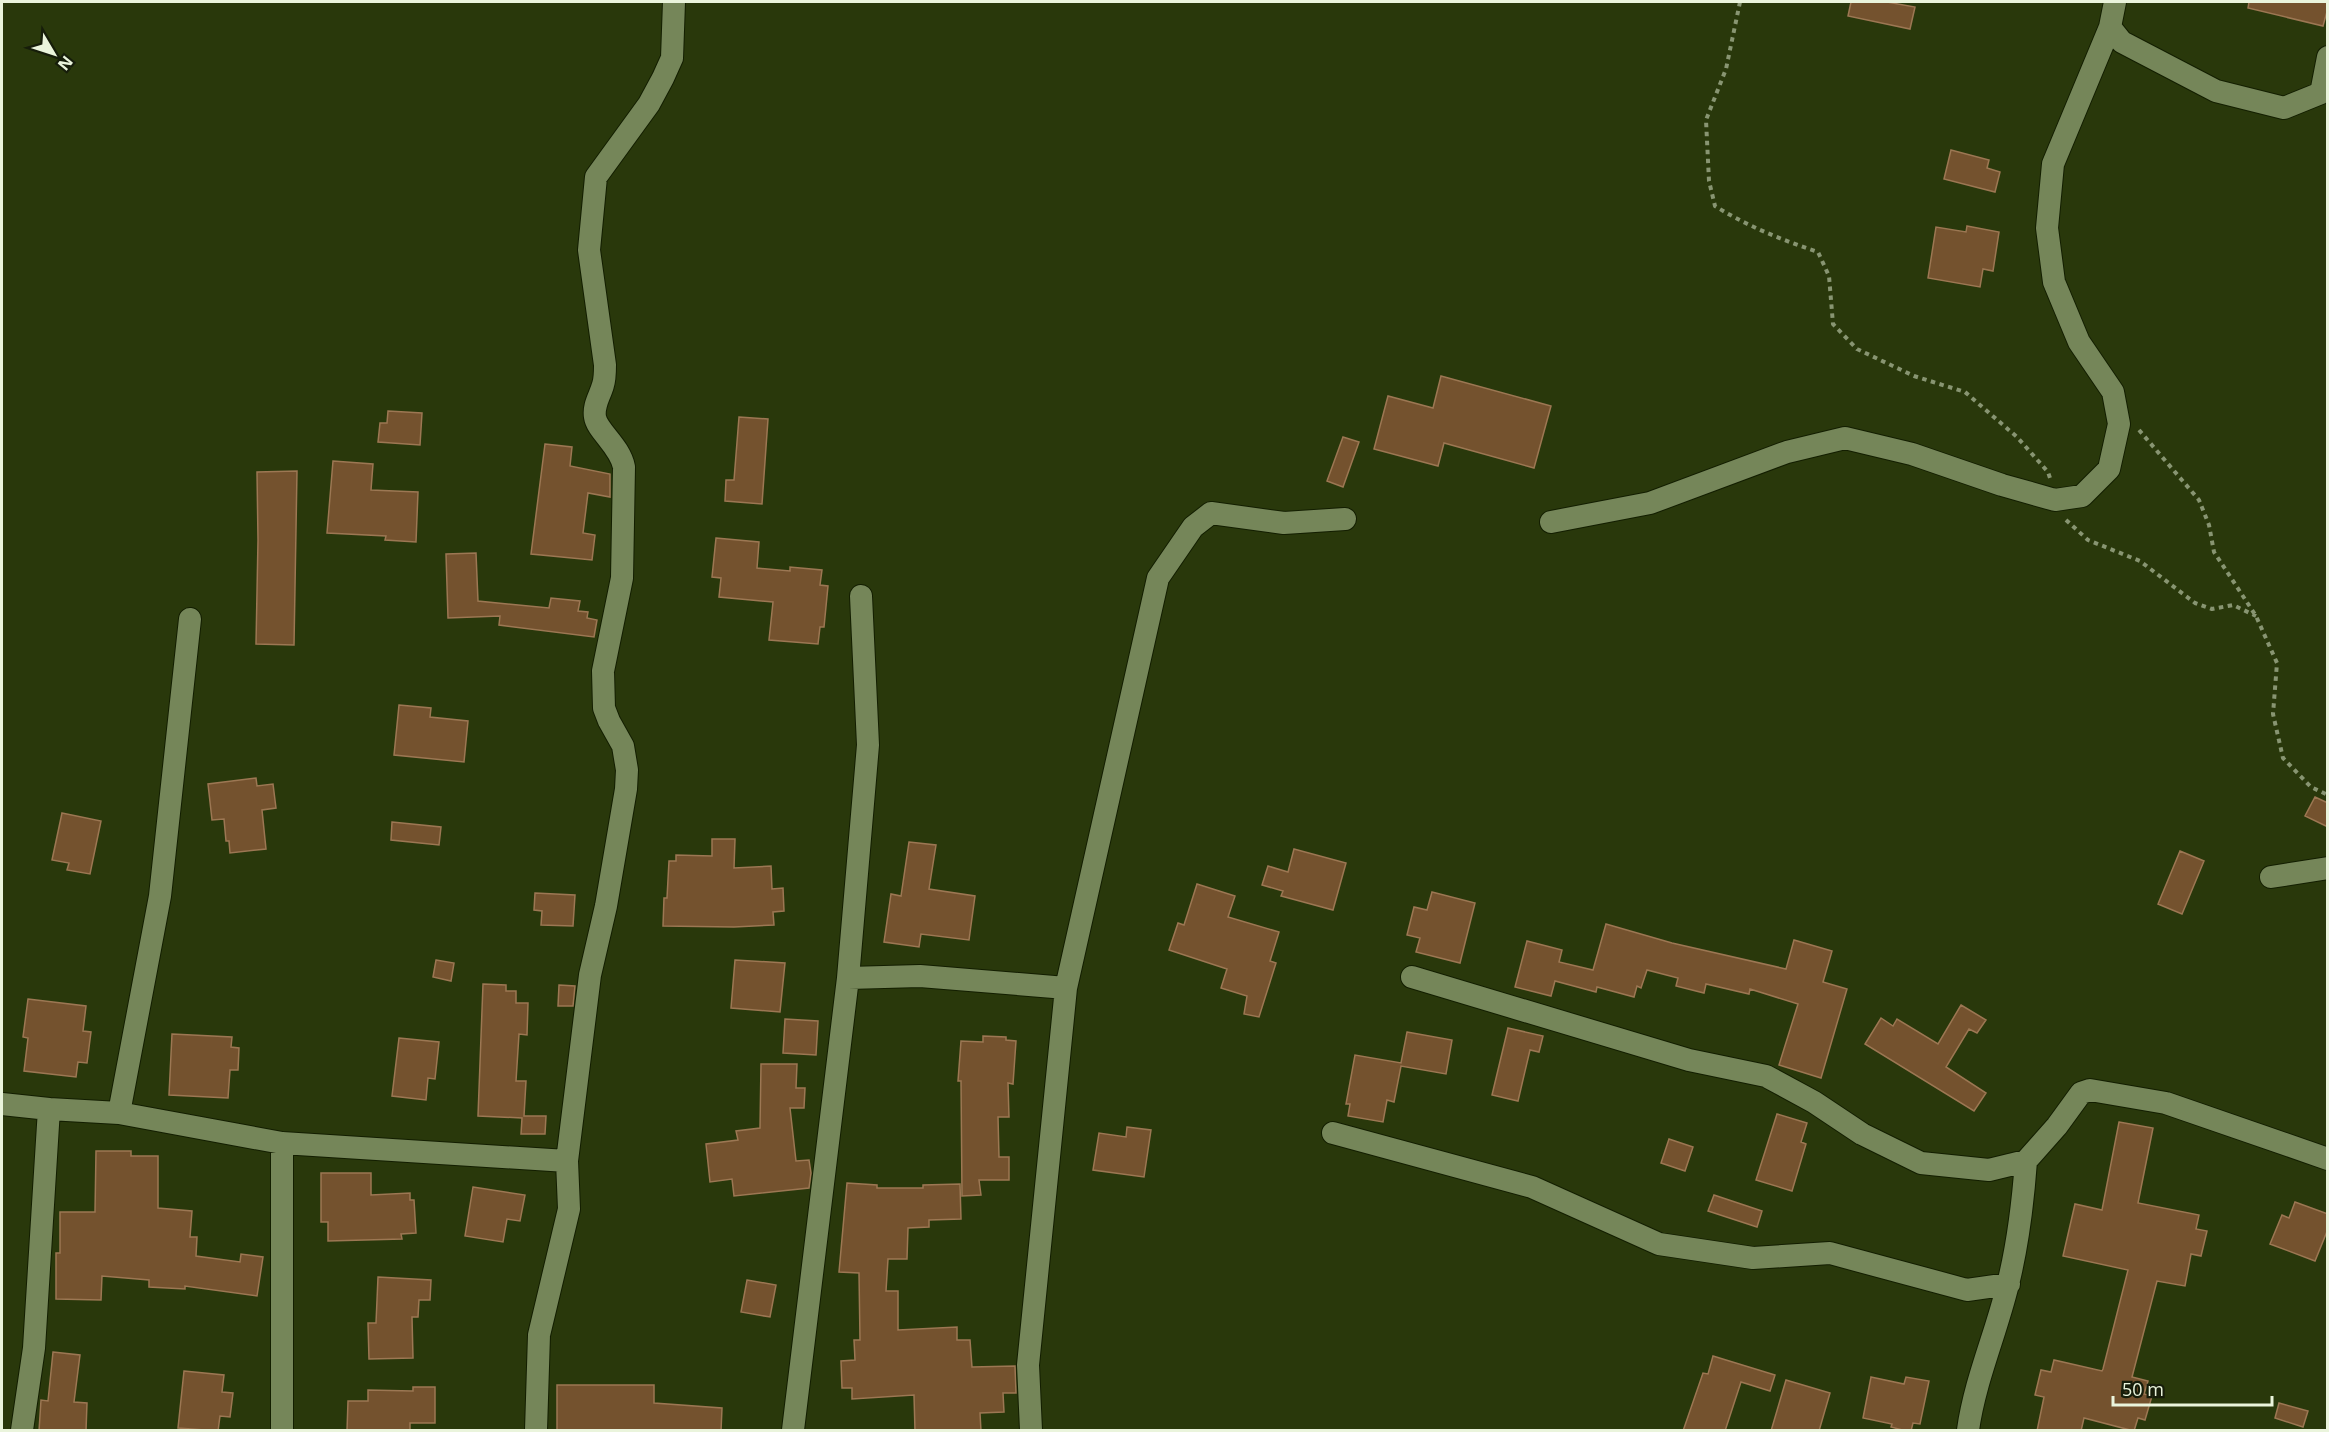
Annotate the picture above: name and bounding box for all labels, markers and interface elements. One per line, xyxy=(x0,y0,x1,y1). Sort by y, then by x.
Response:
north arrow xyxy=(24,24,84,84)
text: N xyxy=(53,51,78,75)
scale bar xyxy=(2113,1369,2272,1407)
text: 50 m xyxy=(2122,1377,2164,1401)

